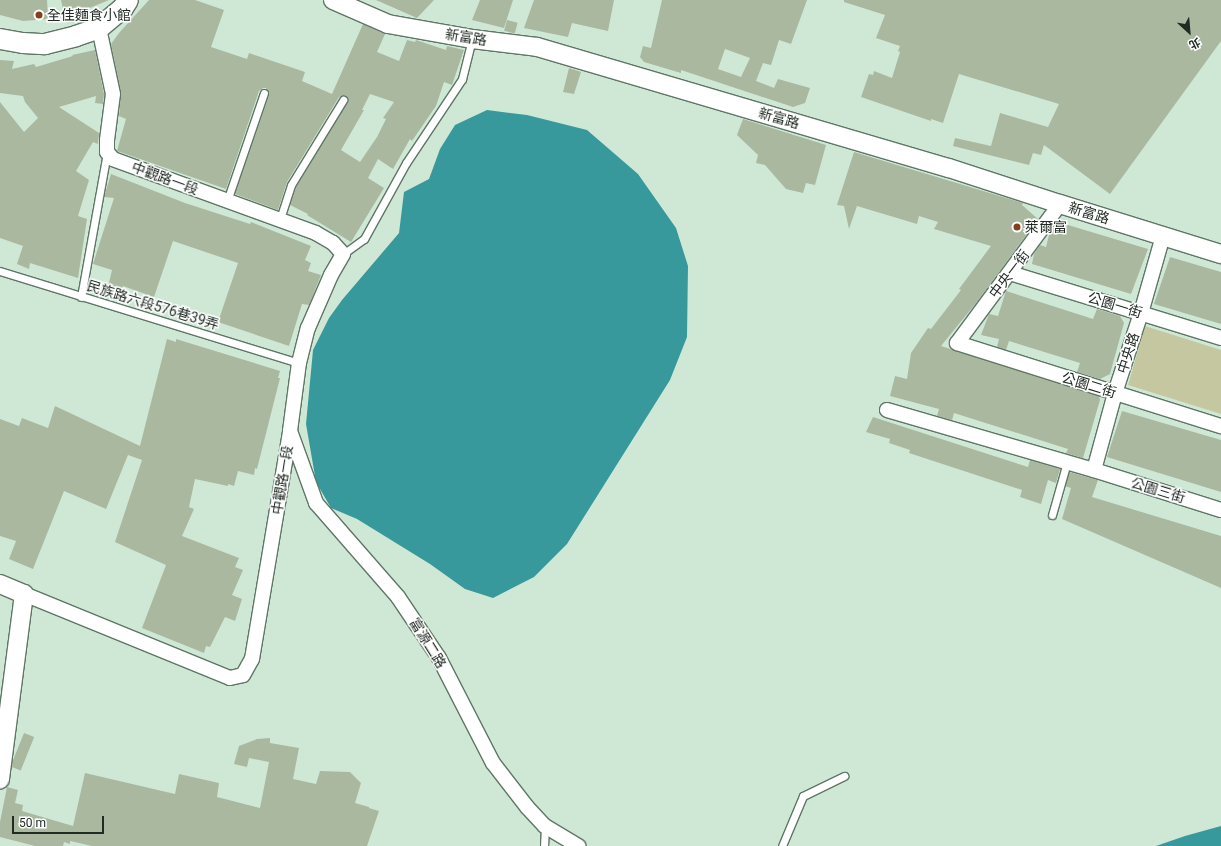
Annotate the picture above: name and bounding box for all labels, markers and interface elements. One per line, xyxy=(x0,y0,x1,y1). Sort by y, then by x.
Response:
place label: 全佳麵食小館 xyxy=(47,7,131,23)
marker: 全佳麵食小館 xyxy=(34,10,44,20)
north arrow xyxy=(1169,12,1209,52)
street label: 新富路 xyxy=(444,25,488,49)
text: 北 xyxy=(1187,35,1202,51)
street label: 新富路 xyxy=(756,104,802,132)
street label: 中觀路一段 xyxy=(129,158,201,198)
street label: 新富路 xyxy=(1066,199,1112,227)
place label: 萊爾富 xyxy=(1025,219,1067,235)
marker: 萊爾富 xyxy=(1012,222,1022,232)
street label: 中央一街 xyxy=(985,247,1033,301)
street label: 民族路六段576巷39弄 xyxy=(85,277,221,333)
street label: 公園一街 xyxy=(1086,289,1144,321)
street label: 中央路 xyxy=(1114,330,1142,376)
street label: 公園二街 xyxy=(1060,369,1118,401)
street label: 中觀路一段 xyxy=(268,444,296,516)
street label: 公園三街 xyxy=(1129,474,1187,506)
street label: 富源二路 xyxy=(406,615,450,671)
scale bar xyxy=(14,808,106,834)
text: 50 m xyxy=(19,816,46,830)

